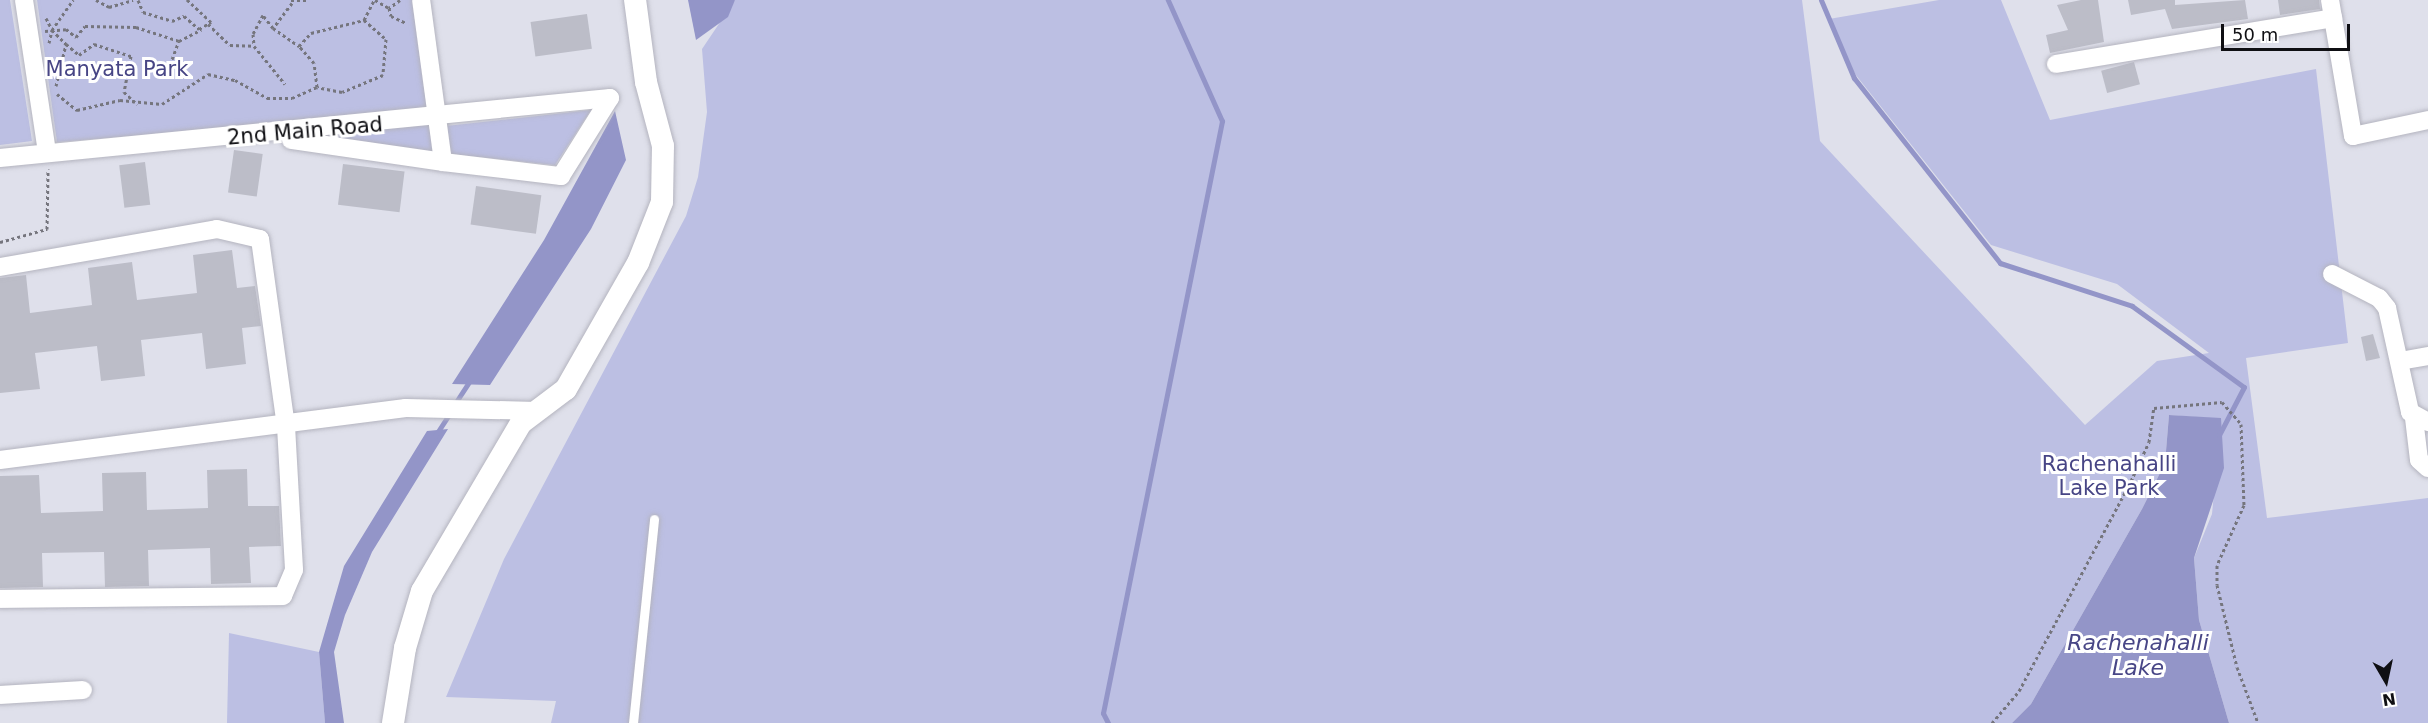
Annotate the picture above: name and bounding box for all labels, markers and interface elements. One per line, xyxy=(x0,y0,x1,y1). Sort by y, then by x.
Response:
scale bar xyxy=(2224,12,2353,50)
text: 50 m xyxy=(2232,24,2278,45)
park label: Manyata Park xyxy=(46,56,188,82)
street label: 2nd Main Road xyxy=(226,112,384,150)
park label: Rachenahalli Lake Park xyxy=(2042,451,2176,501)
water label: Rachenahalli Lake xyxy=(2067,629,2209,680)
north arrow xyxy=(2356,651,2416,711)
text: N xyxy=(2381,689,2397,710)

